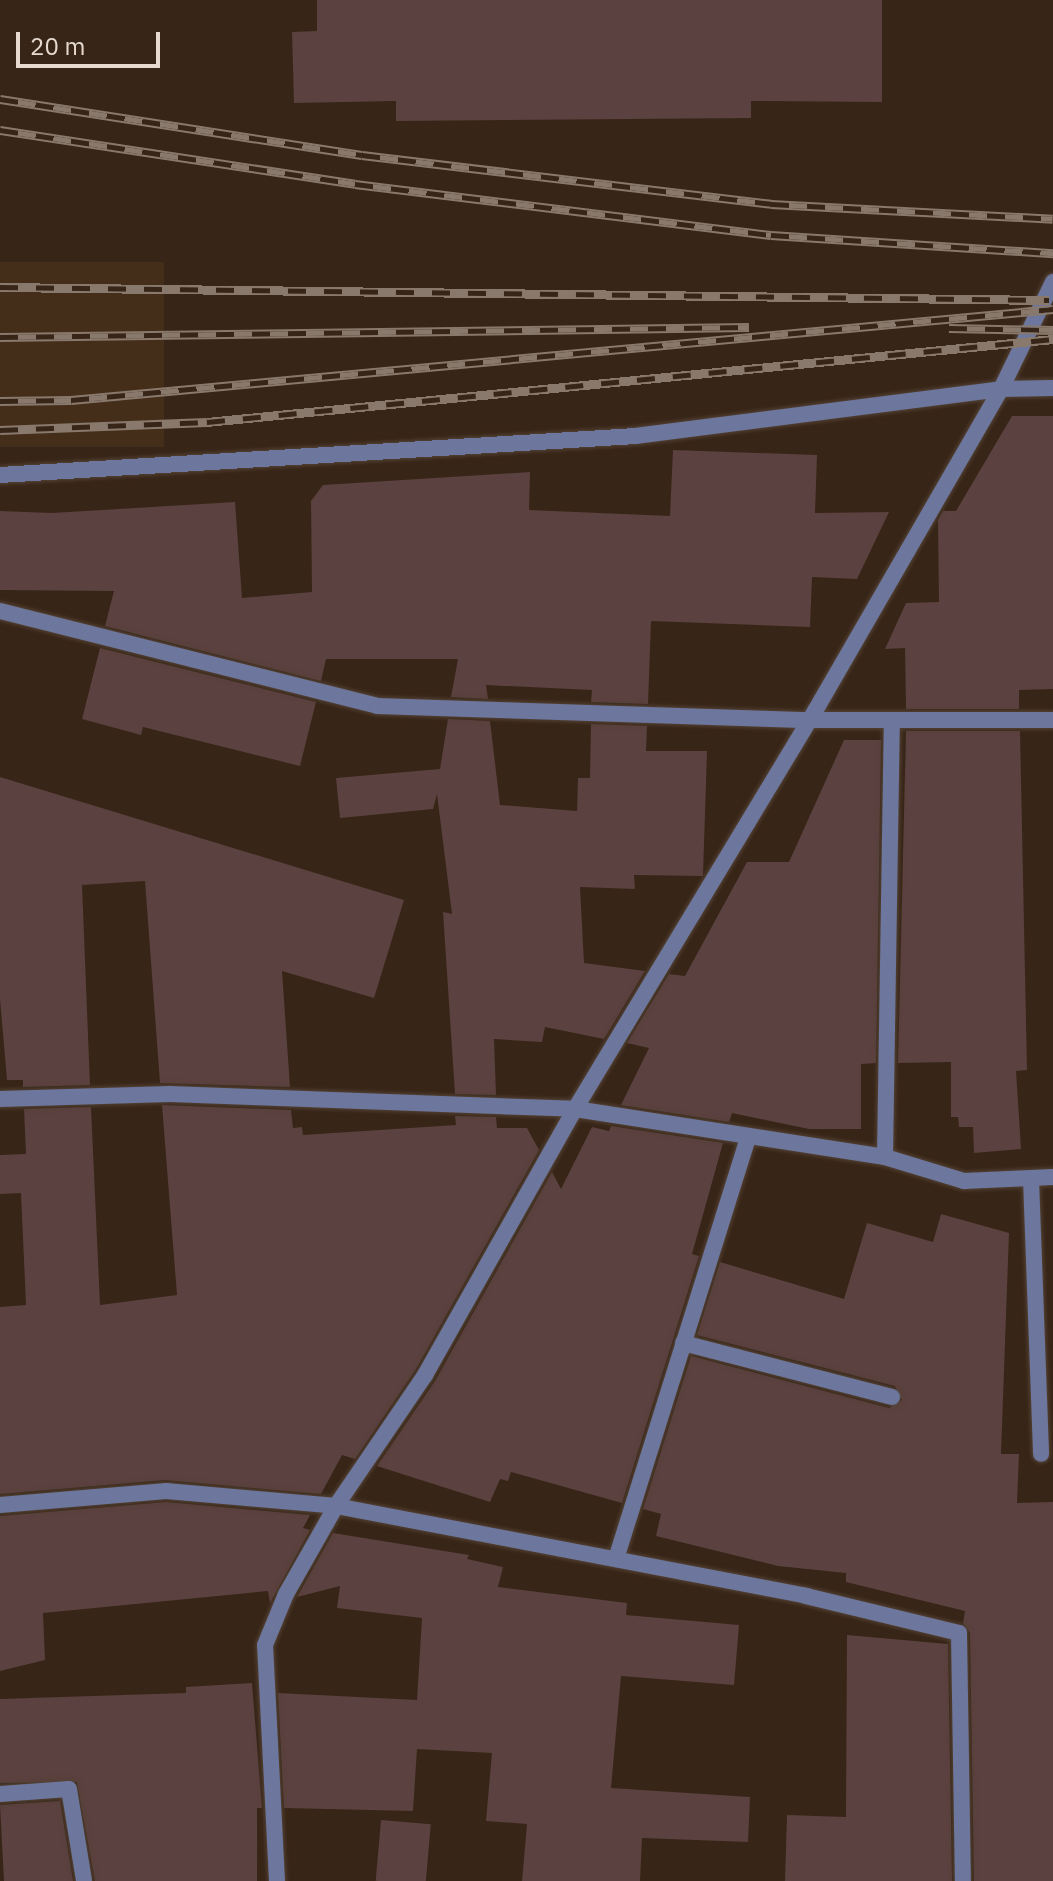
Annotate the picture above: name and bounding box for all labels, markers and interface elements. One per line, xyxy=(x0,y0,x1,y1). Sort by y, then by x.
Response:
scale bar xyxy=(20,16,164,66)
text: 20 m xyxy=(30,30,85,62)

